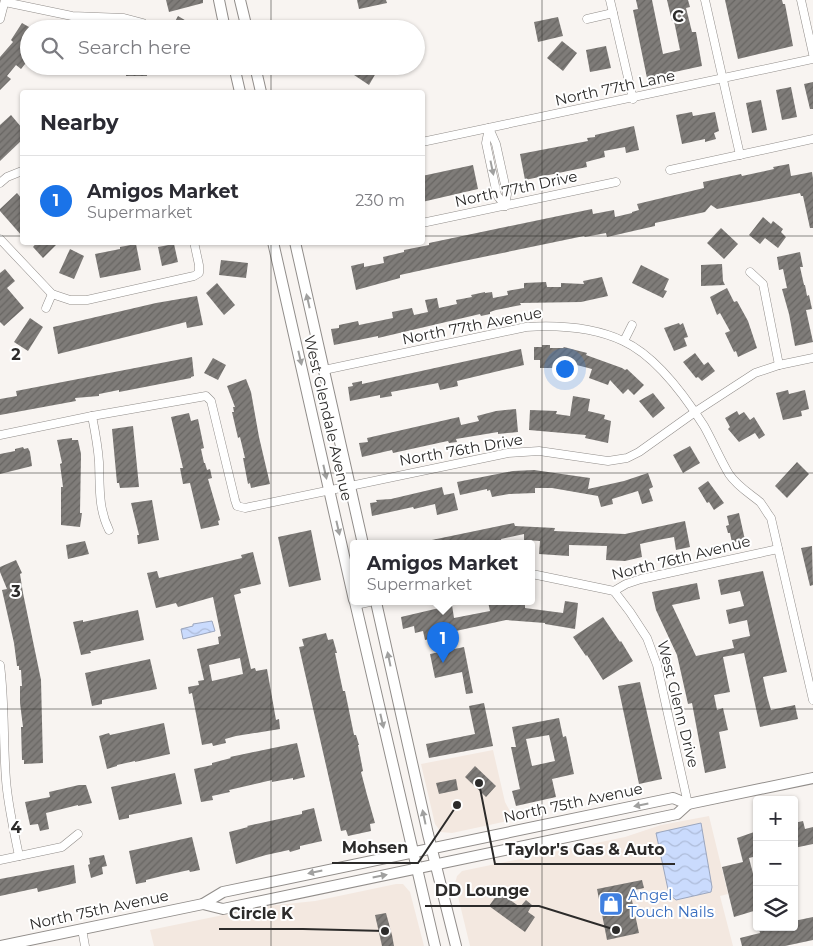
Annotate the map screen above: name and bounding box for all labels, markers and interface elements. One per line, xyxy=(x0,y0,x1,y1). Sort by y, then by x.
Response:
text: C xyxy=(672,7,684,26)
search box xyxy=(20,20,425,75)
icon: search xyxy=(38,34,66,62)
text: Search here xyxy=(78,36,191,59)
street label: North 77th Lane xyxy=(553,65,677,110)
text: Nearby xyxy=(40,110,119,135)
one-way arrow xyxy=(488,160,496,176)
street label: North 77th Drive xyxy=(453,166,579,211)
text: Amigos Market xyxy=(87,180,239,203)
text: 1 xyxy=(53,191,59,210)
text: 230 m xyxy=(355,191,405,210)
text: Supermarket xyxy=(87,203,193,222)
one-way arrow xyxy=(304,293,312,309)
street label: North 77th Avenue xyxy=(400,303,544,348)
street label: West Glendale Avenue xyxy=(300,333,357,503)
text: 2 xyxy=(11,345,21,364)
one-way arrow xyxy=(296,351,304,367)
your location xyxy=(552,356,578,382)
street label: North 76th Drive xyxy=(398,429,524,470)
one-way arrow xyxy=(321,464,329,479)
one-way arrow xyxy=(334,520,342,535)
street label: North 76th Avenue xyxy=(609,531,752,584)
popup xyxy=(350,540,535,605)
text: Amigos Market xyxy=(367,552,518,575)
text: Supermarket xyxy=(367,575,472,594)
text: 3 xyxy=(10,582,21,601)
pin: 1 xyxy=(427,622,459,663)
street label: West Glenn Drive xyxy=(653,638,703,769)
one-way arrow xyxy=(385,651,393,666)
one-way arrow xyxy=(378,713,386,728)
street label: North 75th Avenue xyxy=(502,778,644,827)
map controls xyxy=(753,796,798,931)
button: + xyxy=(753,796,798,841)
one-way arrow xyxy=(632,801,648,809)
one-way arrow xyxy=(420,810,428,825)
text: 4 xyxy=(10,818,22,837)
callout: Mohsen xyxy=(332,832,418,863)
callout: Taylor's Gas & Auto xyxy=(495,833,675,864)
text: Mohsen xyxy=(342,838,408,857)
text: Taylor's Gas & Auto xyxy=(505,840,665,859)
button: − xyxy=(753,841,798,886)
one-way arrow xyxy=(307,869,323,877)
one-way arrow xyxy=(373,871,389,879)
callout: DD Lounge xyxy=(425,875,539,906)
text: DD Lounge xyxy=(435,881,529,900)
street label: North 75th Avenue xyxy=(28,885,170,934)
place label: Angel Touch Nails xyxy=(628,885,714,921)
button: layers xyxy=(753,886,798,931)
shop icon: Angel Touch Nails xyxy=(598,891,624,917)
callout: Circle K xyxy=(219,898,303,929)
text: Circle K xyxy=(229,904,294,923)

